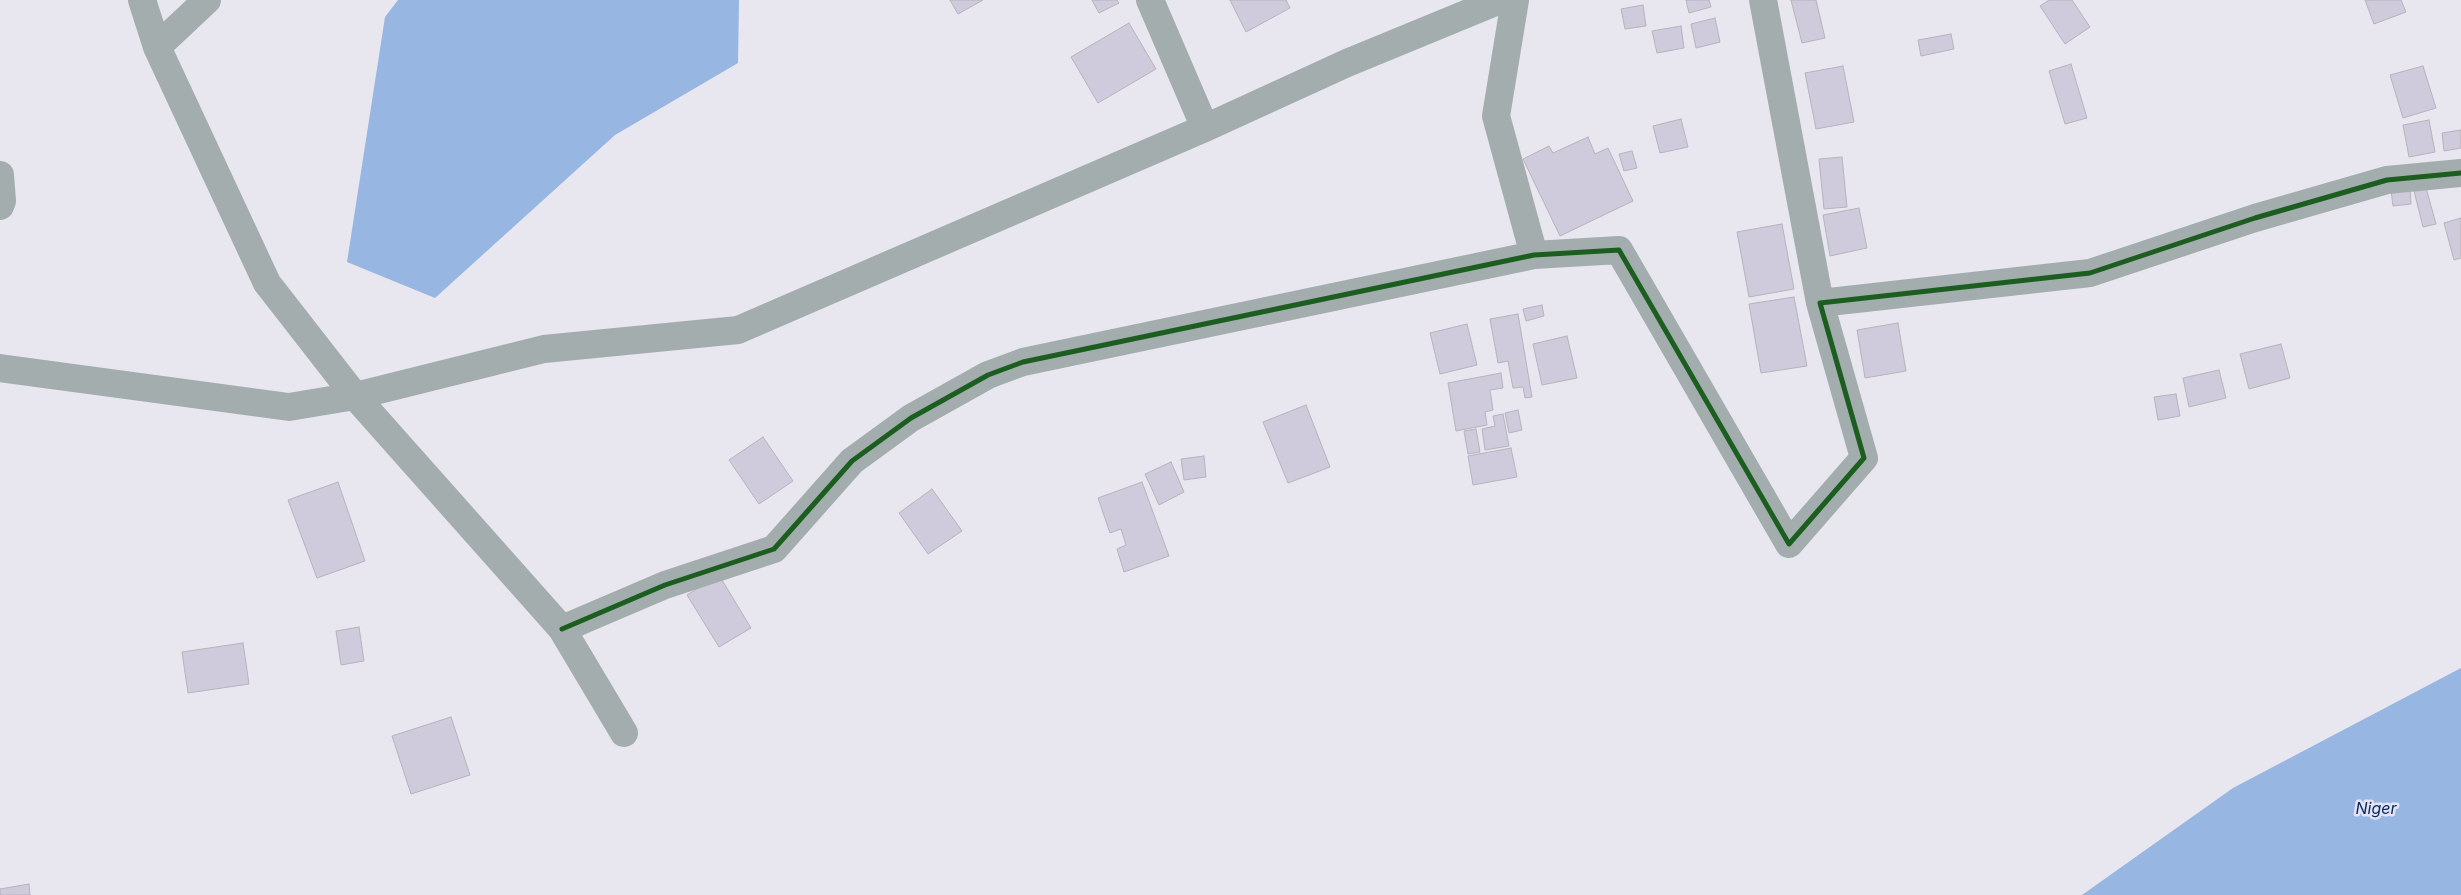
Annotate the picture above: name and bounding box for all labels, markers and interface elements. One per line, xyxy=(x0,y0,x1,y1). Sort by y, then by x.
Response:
water label: Niger xyxy=(2356,799,2396,819)

